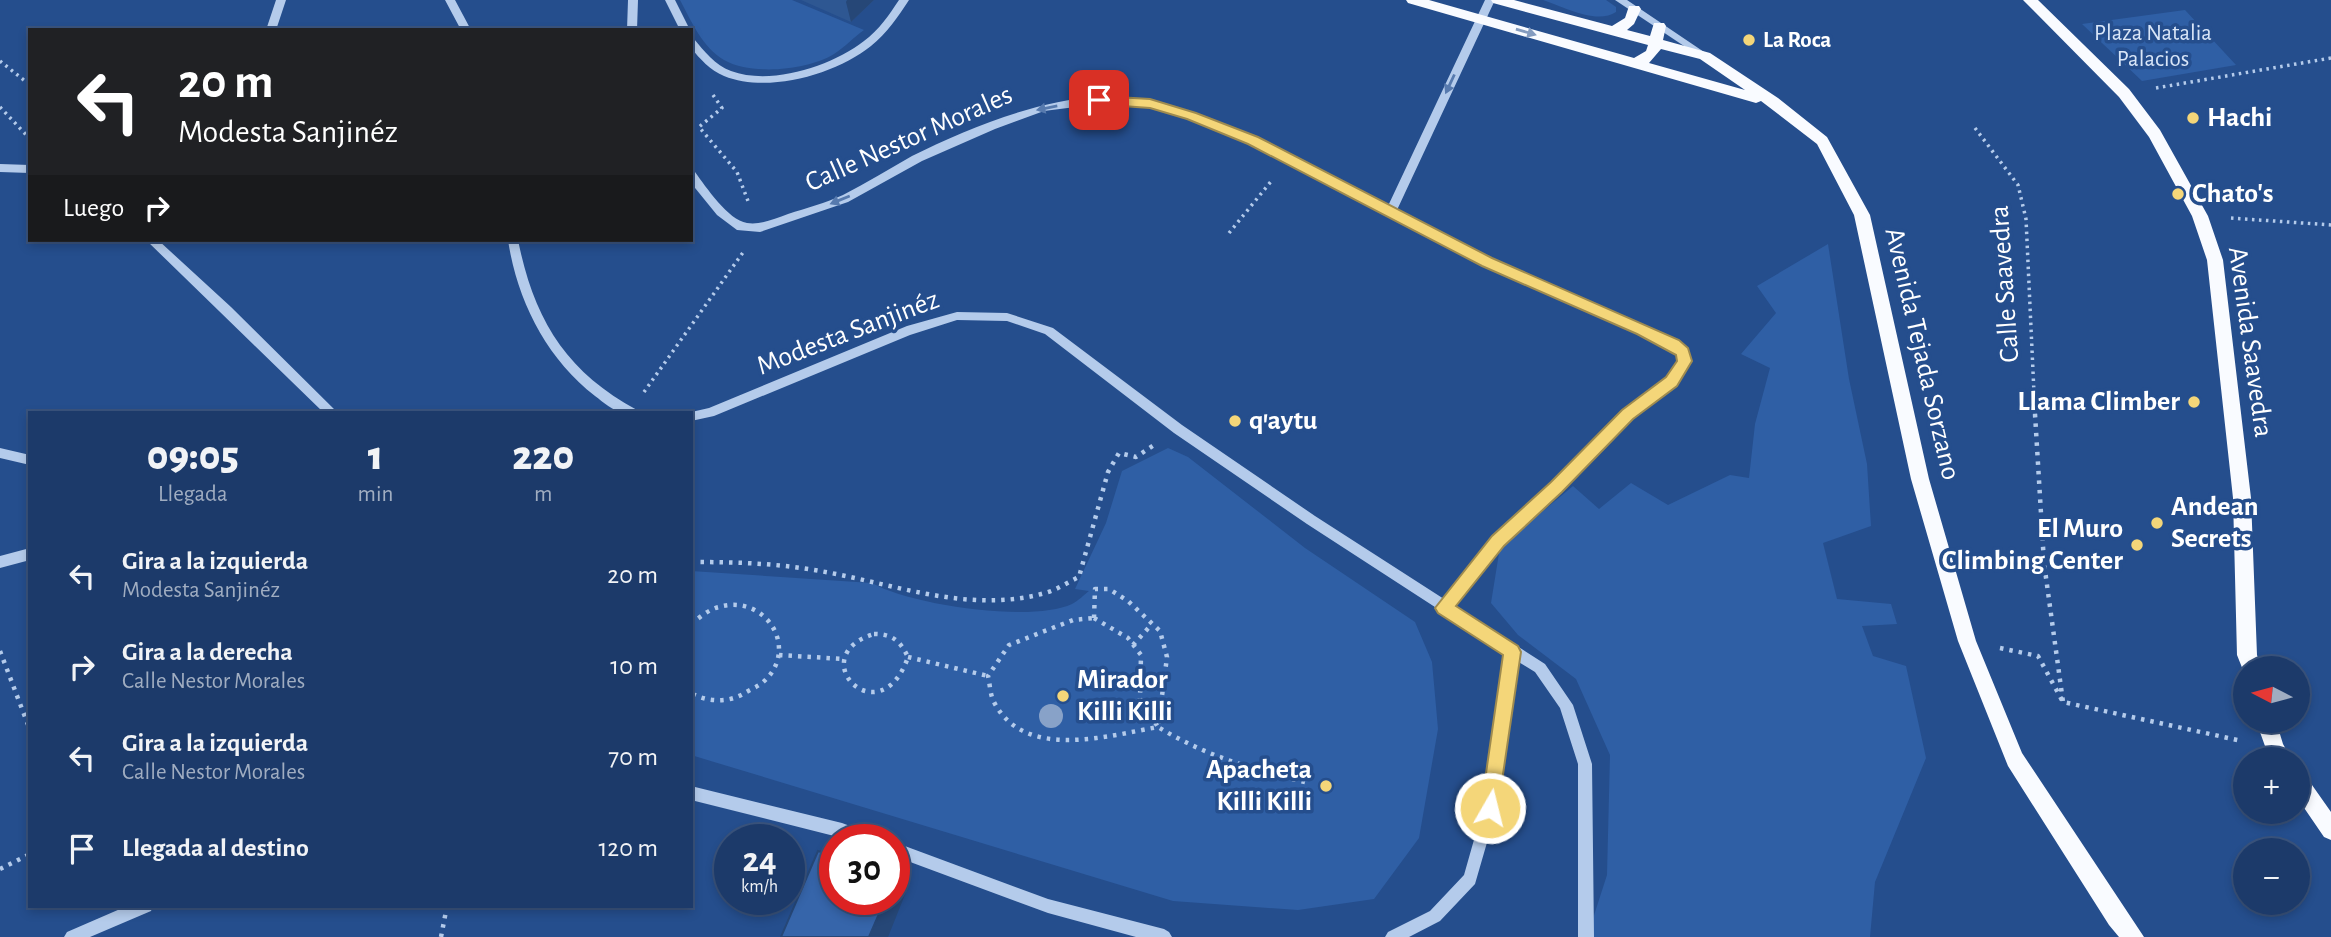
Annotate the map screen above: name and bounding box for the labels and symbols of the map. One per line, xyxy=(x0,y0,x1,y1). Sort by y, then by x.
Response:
park label: Plaza Natalia Palacios xyxy=(2094,22,2212,71)
one-way arrow xyxy=(1516,28,1537,38)
place label: La Roca xyxy=(1763,29,1831,52)
marker: La Roca xyxy=(1741,32,1757,48)
pin xyxy=(1069,70,1129,130)
one-way arrow xyxy=(1444,74,1456,94)
street label: Calle Nestor Morales xyxy=(801,81,1017,197)
one-way arrow xyxy=(1036,103,1058,114)
place label: Hachi xyxy=(2207,104,2272,132)
marker: Hachi xyxy=(2185,110,2201,126)
place label: Chato's xyxy=(2192,180,2273,208)
marker: Chato's xyxy=(2170,186,2186,202)
one-way arrow xyxy=(829,194,850,205)
street label: Calle Saavedra xyxy=(1986,204,2024,364)
street label: Avenida Tejada Sorzano xyxy=(1879,225,1965,483)
street label: Avenida Saavedra xyxy=(2223,245,2277,439)
street label: Modesta Sanjinéz xyxy=(753,285,943,381)
place label: Llama Climber xyxy=(2017,388,2180,416)
marker: Llama Climber xyxy=(2186,394,2202,410)
place label: q'aytu xyxy=(1249,407,1318,435)
marker: q'aytu xyxy=(1227,413,1243,429)
place label: Andean Secrets xyxy=(2171,493,2259,553)
place label: El Muro Climbing Center xyxy=(1942,515,2123,575)
marker: Andean Secrets xyxy=(2149,515,2165,531)
marker: El Muro Climbing Center xyxy=(2129,537,2145,553)
north arrow xyxy=(2233,656,2310,733)
place label: Mirador Killi Killi xyxy=(1077,666,1173,726)
marker: Mirador Killi Killi xyxy=(1055,688,1071,704)
place label: Apacheta Killi Killi xyxy=(1206,756,1312,816)
position arrow xyxy=(1453,771,1527,845)
marker: Apacheta Killi Killi xyxy=(1318,778,1334,794)
speed limit sign: 30 xyxy=(819,824,910,915)

